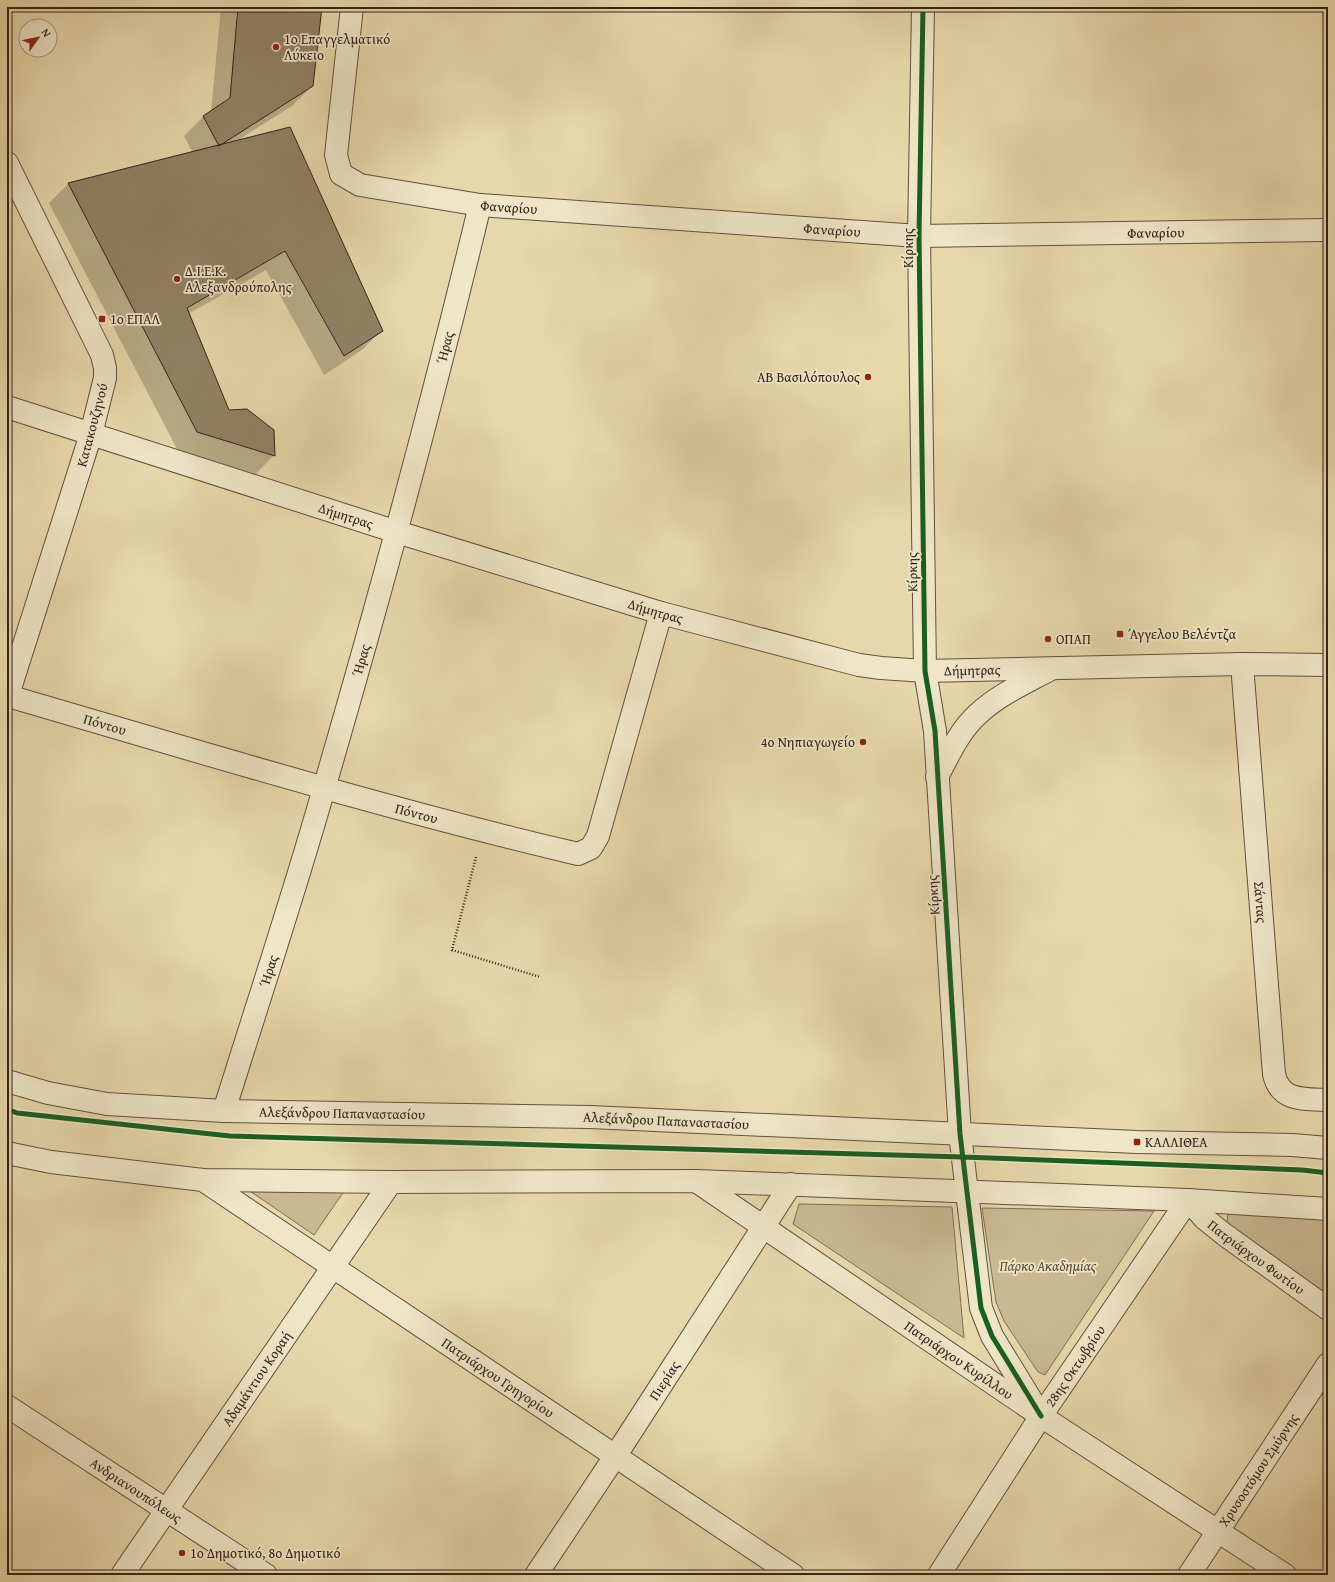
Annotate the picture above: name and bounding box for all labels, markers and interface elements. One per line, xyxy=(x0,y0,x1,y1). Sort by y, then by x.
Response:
north arrow xyxy=(18,18,58,58)
text: N xyxy=(38,25,55,41)
place label: 1ο Επαγγελματικό Λύκειο xyxy=(284,29,390,65)
marker: 1ο Επαγγελματικό Λύκειο xyxy=(271,42,281,52)
street label: Φαναρίου xyxy=(480,195,538,219)
street label: Φαναρίου xyxy=(803,218,861,242)
street label: Φαναρίου xyxy=(1127,222,1184,243)
street label: Κίρκης xyxy=(898,228,918,268)
place label: Δ.Ι.Ε.Κ. Αλεξανδρούπολης xyxy=(185,261,292,297)
marker: Δ.Ι.Ε.Κ. Αλεξανδρούπολης xyxy=(172,274,182,284)
place label: 1ο ΕΠΑΛ xyxy=(110,309,160,329)
marker: 1ο ΕΠΑΛ xyxy=(97,314,107,324)
street label: Ήρας xyxy=(431,329,458,366)
place label: ΑΒ Βασιλόπουλος xyxy=(757,367,860,387)
marker: ΑΒ Βασιλόπουλος xyxy=(863,372,873,382)
street label: Κατακουζηνού xyxy=(71,381,113,469)
street label: Δήμητρας xyxy=(316,498,376,534)
street label: Κίρκης xyxy=(902,552,922,592)
street label: Δήμητρας xyxy=(626,593,685,628)
place label: Άγγελου Βελέντζα xyxy=(1128,624,1237,644)
place label: ΟΠΑΠ xyxy=(1056,629,1091,649)
marker: Άγγελου Βελέντζα xyxy=(1115,629,1125,639)
marker: ΟΠΑΠ xyxy=(1043,634,1053,644)
street label: Ήρας xyxy=(347,642,375,679)
street label: Δήμητρας xyxy=(944,659,1001,681)
street label: Πόντου xyxy=(81,709,129,740)
place label: 4ο Νηπιαγωγείο xyxy=(761,732,855,752)
marker: 4ο Νηπιαγωγείο xyxy=(858,737,868,747)
street label: Πόντου xyxy=(393,798,440,829)
street label: Κίρκης xyxy=(922,874,944,916)
street label: Σάντας xyxy=(1249,881,1272,924)
street label: Ήρας xyxy=(254,952,283,989)
street label: Αλεξάνδρου Παπαναστασίου xyxy=(259,1102,425,1124)
street label: Αλεξάνδρου Παπαναστασίου xyxy=(583,1107,749,1134)
place label: ΚΑΛΛΙΘΕΑ xyxy=(1145,1132,1208,1152)
marker: ΚΑΛΛΙΘΕΑ xyxy=(1132,1137,1142,1147)
street label: Πατριάρχου Φωτίου xyxy=(1203,1215,1309,1299)
park label: Πάρκο Ακαδημίας xyxy=(998,1256,1097,1276)
street label: Πατριάρχου Κυρίλλου xyxy=(900,1316,1017,1404)
street label: 28ης Οκτωβρίου xyxy=(1040,1321,1110,1411)
street label: Αδαμάντιου Κοραή xyxy=(217,1327,296,1430)
street label: Πατριάρχου Γρηγορίου xyxy=(438,1333,558,1422)
street label: Πιερίας xyxy=(644,1357,684,1404)
street label: Χρυσοστόμου Σμύρνης xyxy=(1214,1409,1303,1530)
street label: Ανδριανουπόλεως xyxy=(86,1453,186,1528)
place label: 1ο Δημοτικό, 8ο Δημοτικό xyxy=(190,1543,341,1563)
marker: 1ο Δημοτικό, 8ο Δημοτικό xyxy=(177,1548,187,1558)

